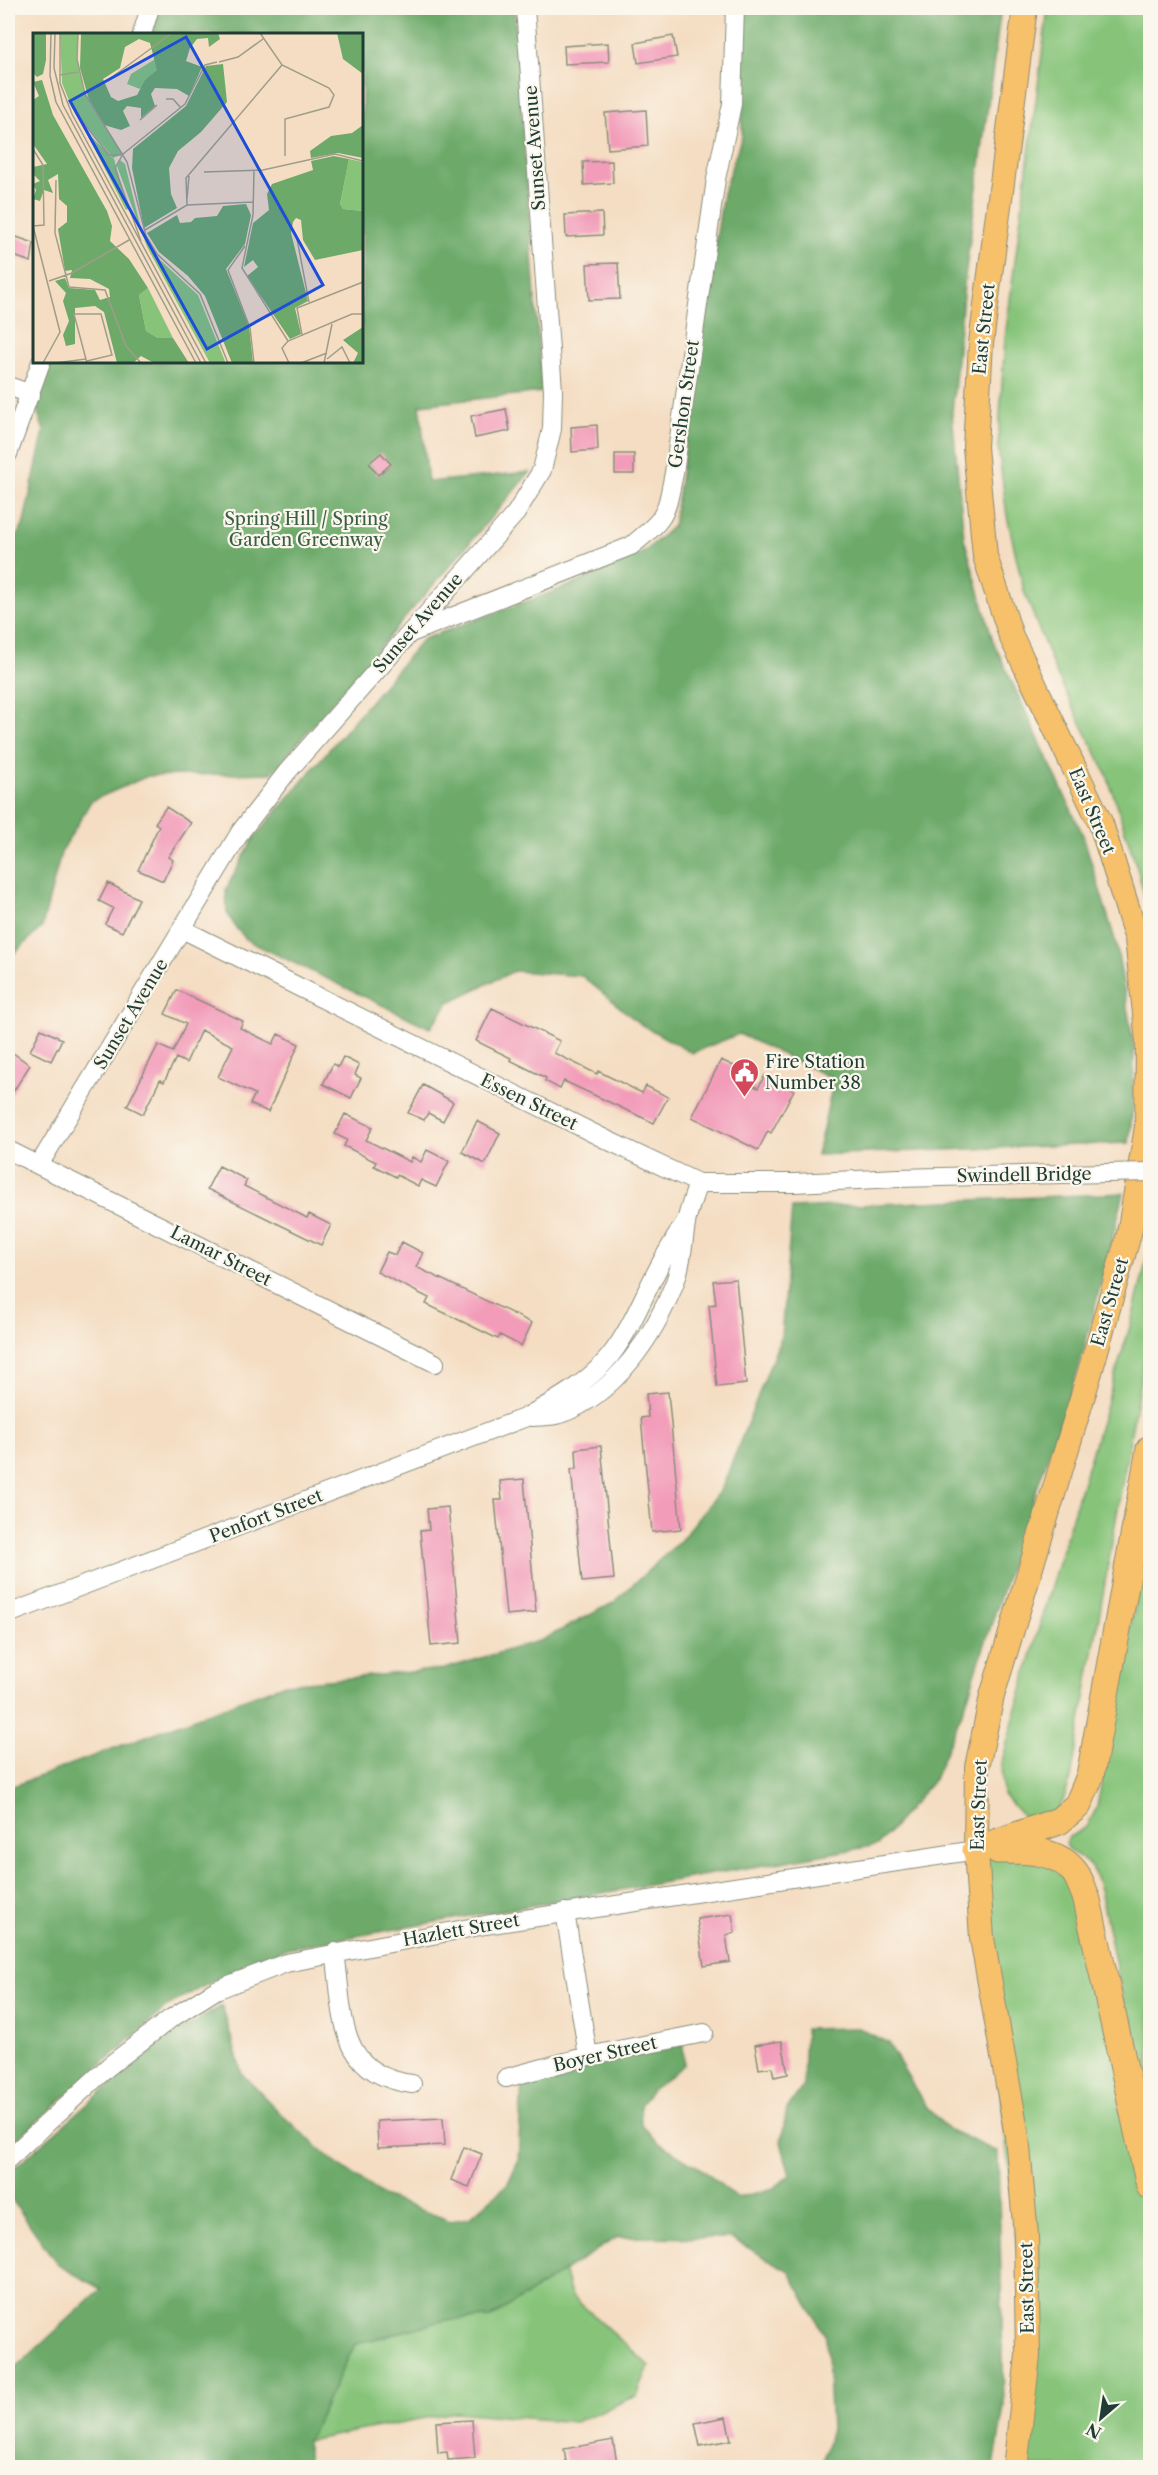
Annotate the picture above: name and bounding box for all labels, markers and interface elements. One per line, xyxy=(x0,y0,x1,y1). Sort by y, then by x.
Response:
inset map xyxy=(33,33,363,363)
street label: Sunset Avenue xyxy=(520,85,550,211)
street label: East Street xyxy=(968,282,1000,376)
street label: Gershon Street xyxy=(664,338,704,470)
park label: Spring Hill / Spring Garden Greenway xyxy=(224,508,388,551)
street label: Sunset Avenue xyxy=(369,568,467,678)
street label: East Street xyxy=(1064,764,1120,858)
street label: Sunset Avenue xyxy=(89,955,173,1073)
place label: Fire Station Number 38 xyxy=(765,1051,865,1094)
public building icon: Fire Station Number 38 xyxy=(728,1056,760,1098)
street label: Essen Street xyxy=(477,1069,582,1135)
street label: Swindell Bridge xyxy=(956,1163,1092,1187)
street label: Lamar Street xyxy=(167,1221,276,1291)
street label: East Street xyxy=(1087,1254,1133,1349)
street label: Penfort Street xyxy=(206,1484,326,1548)
street label: East Street xyxy=(966,1758,992,1851)
street label: Hazlett Street xyxy=(401,1909,522,1951)
street label: Boyer Street xyxy=(551,2031,660,2077)
street label: East Street xyxy=(1015,2241,1039,2334)
north arrow xyxy=(1071,2388,1131,2448)
text: N xyxy=(1083,2419,1105,2443)

